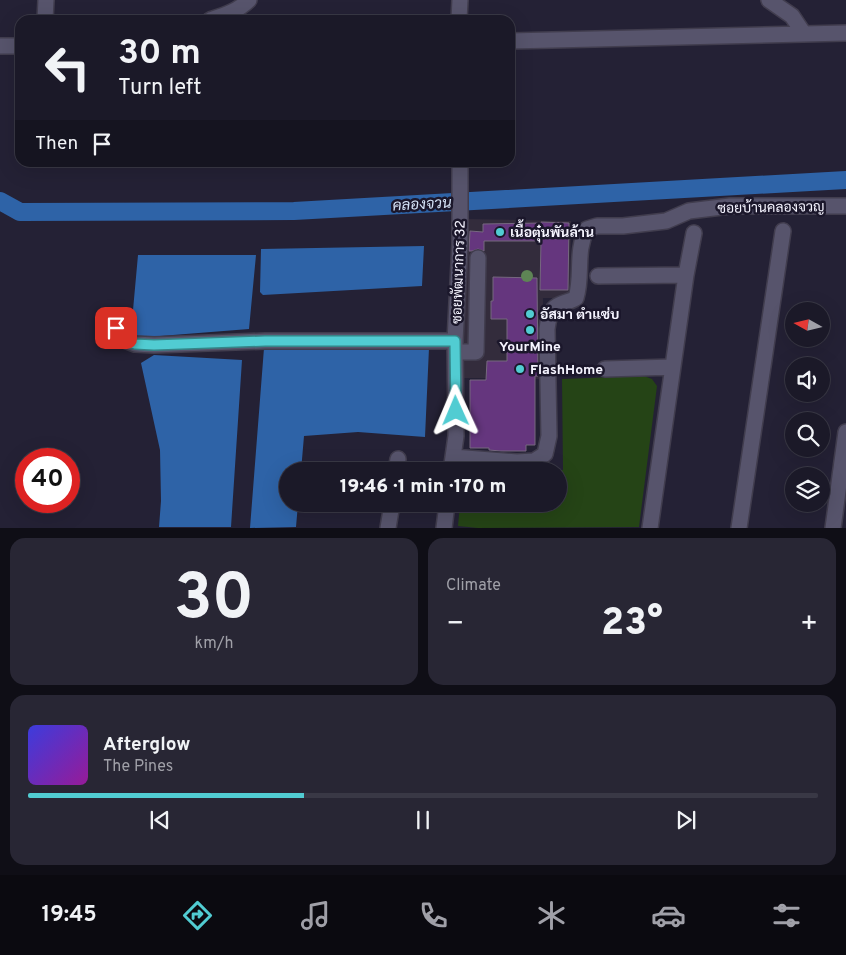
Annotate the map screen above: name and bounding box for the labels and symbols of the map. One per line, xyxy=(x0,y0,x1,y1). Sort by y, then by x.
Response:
water label: คลองจวน xyxy=(392,194,452,217)
street label: ซอยบ้านคลองจวญ xyxy=(717,197,825,218)
place label: เนื้อตุ๋นพันล้าน xyxy=(510,219,594,243)
street label: ซอยพัฒนาการ 32 xyxy=(449,220,470,324)
marker: เนื้อตุ๋นพันล้าน xyxy=(494,226,506,238)
north arrow xyxy=(785,302,830,348)
pin xyxy=(95,307,137,349)
place label: อัสมา ตำแซ่บ xyxy=(540,307,619,324)
marker: อัสมา ตำแซ่บ xyxy=(524,308,536,320)
marker: YourMine xyxy=(524,324,536,336)
place label: YourMine xyxy=(499,339,561,356)
place label: FlashHome xyxy=(530,362,603,379)
marker: FlashHome xyxy=(514,363,526,375)
position arrow xyxy=(429,384,481,436)
speed limit sign: 40 xyxy=(15,448,80,513)

